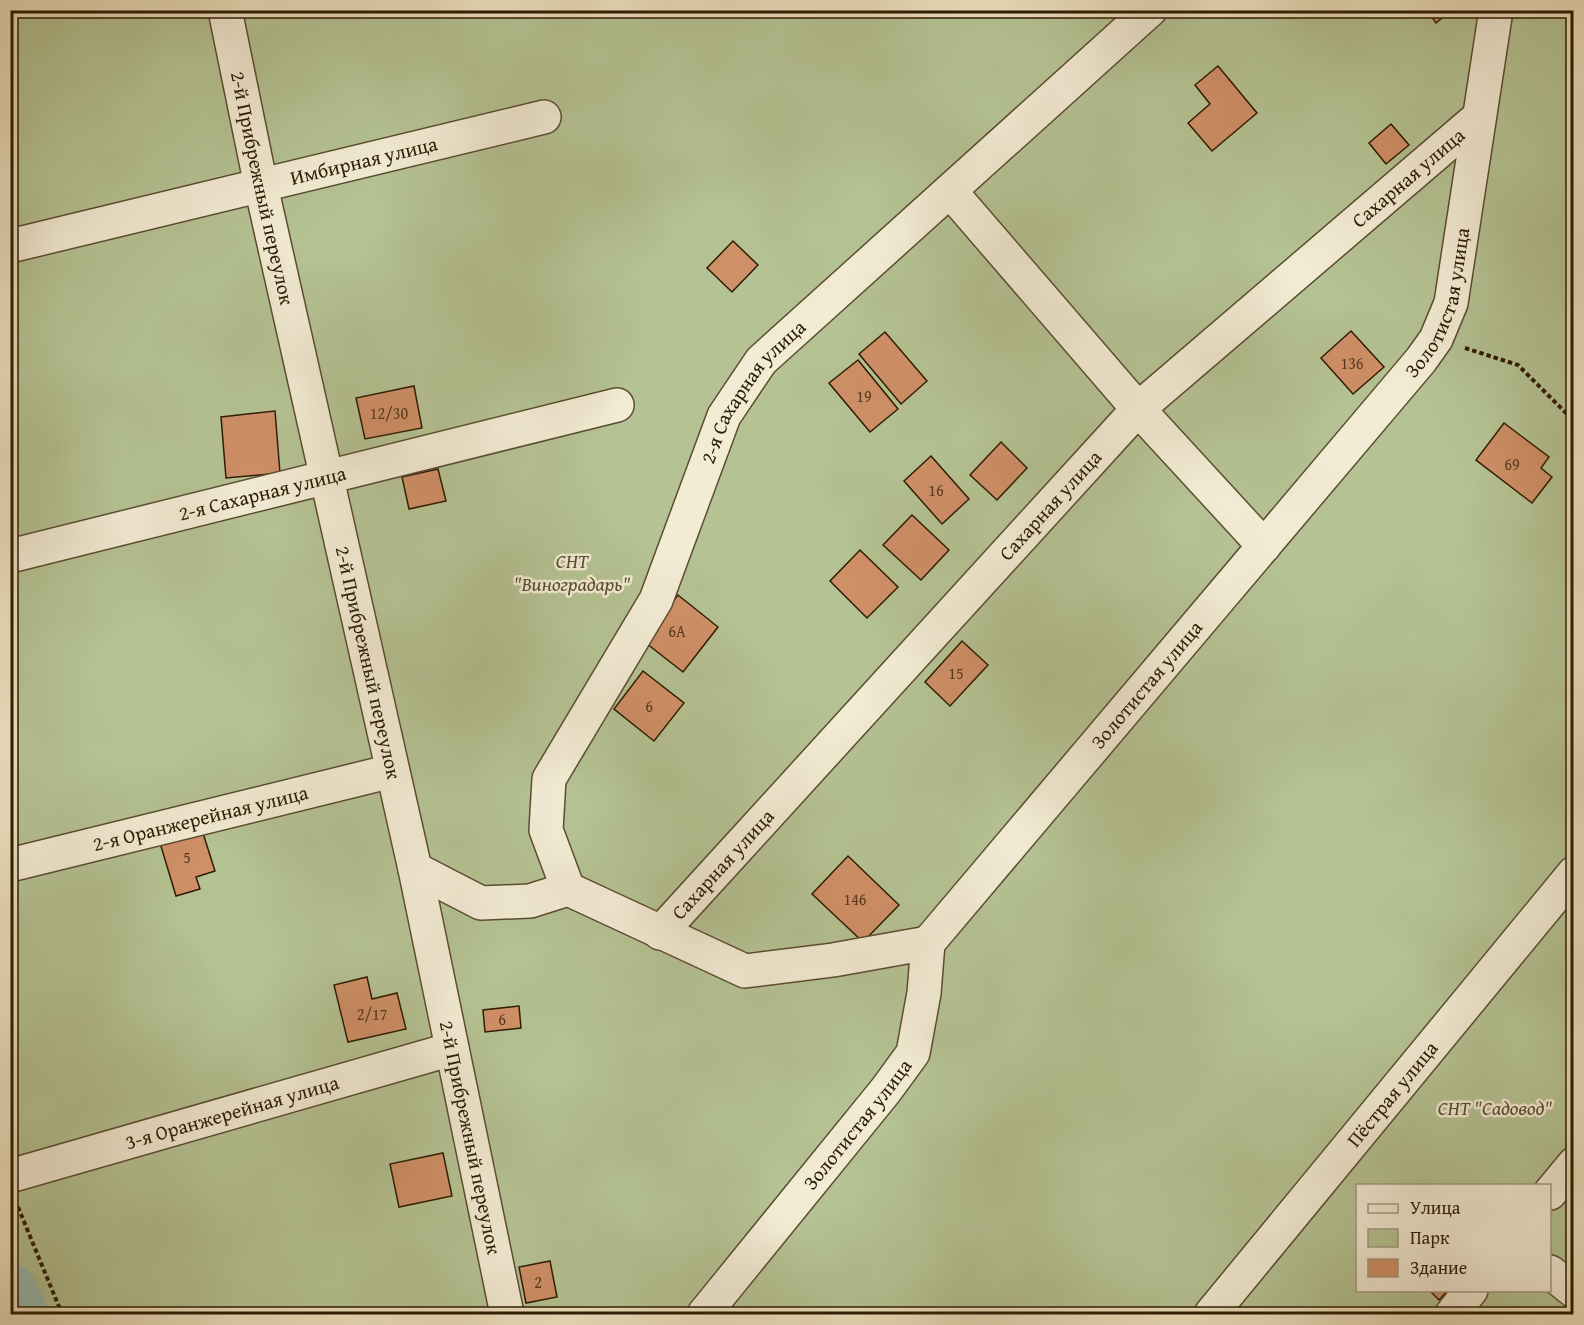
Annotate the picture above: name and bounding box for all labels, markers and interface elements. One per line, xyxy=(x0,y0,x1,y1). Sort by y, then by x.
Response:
street label: 2-й Прибрежный переулок xyxy=(224,69,302,308)
street label: Сахарная улица xyxy=(1345,120,1471,234)
street label: Имбирная улица xyxy=(287,128,441,192)
street label: Золотистая улица xyxy=(1397,225,1476,384)
street label: 2-я Сахарная улица xyxy=(693,312,812,467)
house number: 136 xyxy=(1340,351,1364,375)
house number: 19 xyxy=(856,384,872,408)
house number: 12/30 xyxy=(370,401,408,425)
street label: Сахарная улица xyxy=(992,443,1108,567)
house number: 69 xyxy=(1504,452,1520,476)
street label: 2-я Сахарная улица xyxy=(175,458,349,528)
house number: 16 xyxy=(928,478,944,502)
street label: 2-й Прибрежный переулок xyxy=(329,543,409,782)
park label: СНТ "Виноградарь" xyxy=(513,546,631,598)
street label: Золотистая улица xyxy=(1083,613,1209,755)
house number: 6А xyxy=(668,619,686,643)
house number: 15 xyxy=(948,661,964,685)
house number: 6 xyxy=(645,694,653,718)
street label: 2-я Оранжерейная улица xyxy=(89,777,311,858)
street label: Сахарная улица xyxy=(664,802,781,926)
house number: 5 xyxy=(183,845,191,869)
house number: 146 xyxy=(843,887,867,911)
house number: 2/17 xyxy=(357,1002,388,1026)
house number: 6 xyxy=(498,1007,506,1031)
street label: 2-й Прибрежный переулок xyxy=(433,1018,509,1258)
street label: Пёстрая улица xyxy=(1339,1034,1444,1153)
street label: Золотистая улица xyxy=(796,1052,918,1196)
street label: 3-я Оранжерейная улица xyxy=(122,1067,343,1156)
park label: СНТ "Садовод" xyxy=(1438,1093,1552,1122)
legend xyxy=(1356,1184,1551,1292)
text: Улица xyxy=(1410,1194,1461,1221)
text: Парк xyxy=(1410,1224,1450,1251)
text: Здание xyxy=(1410,1254,1467,1281)
house number: 2 xyxy=(534,1270,542,1294)

